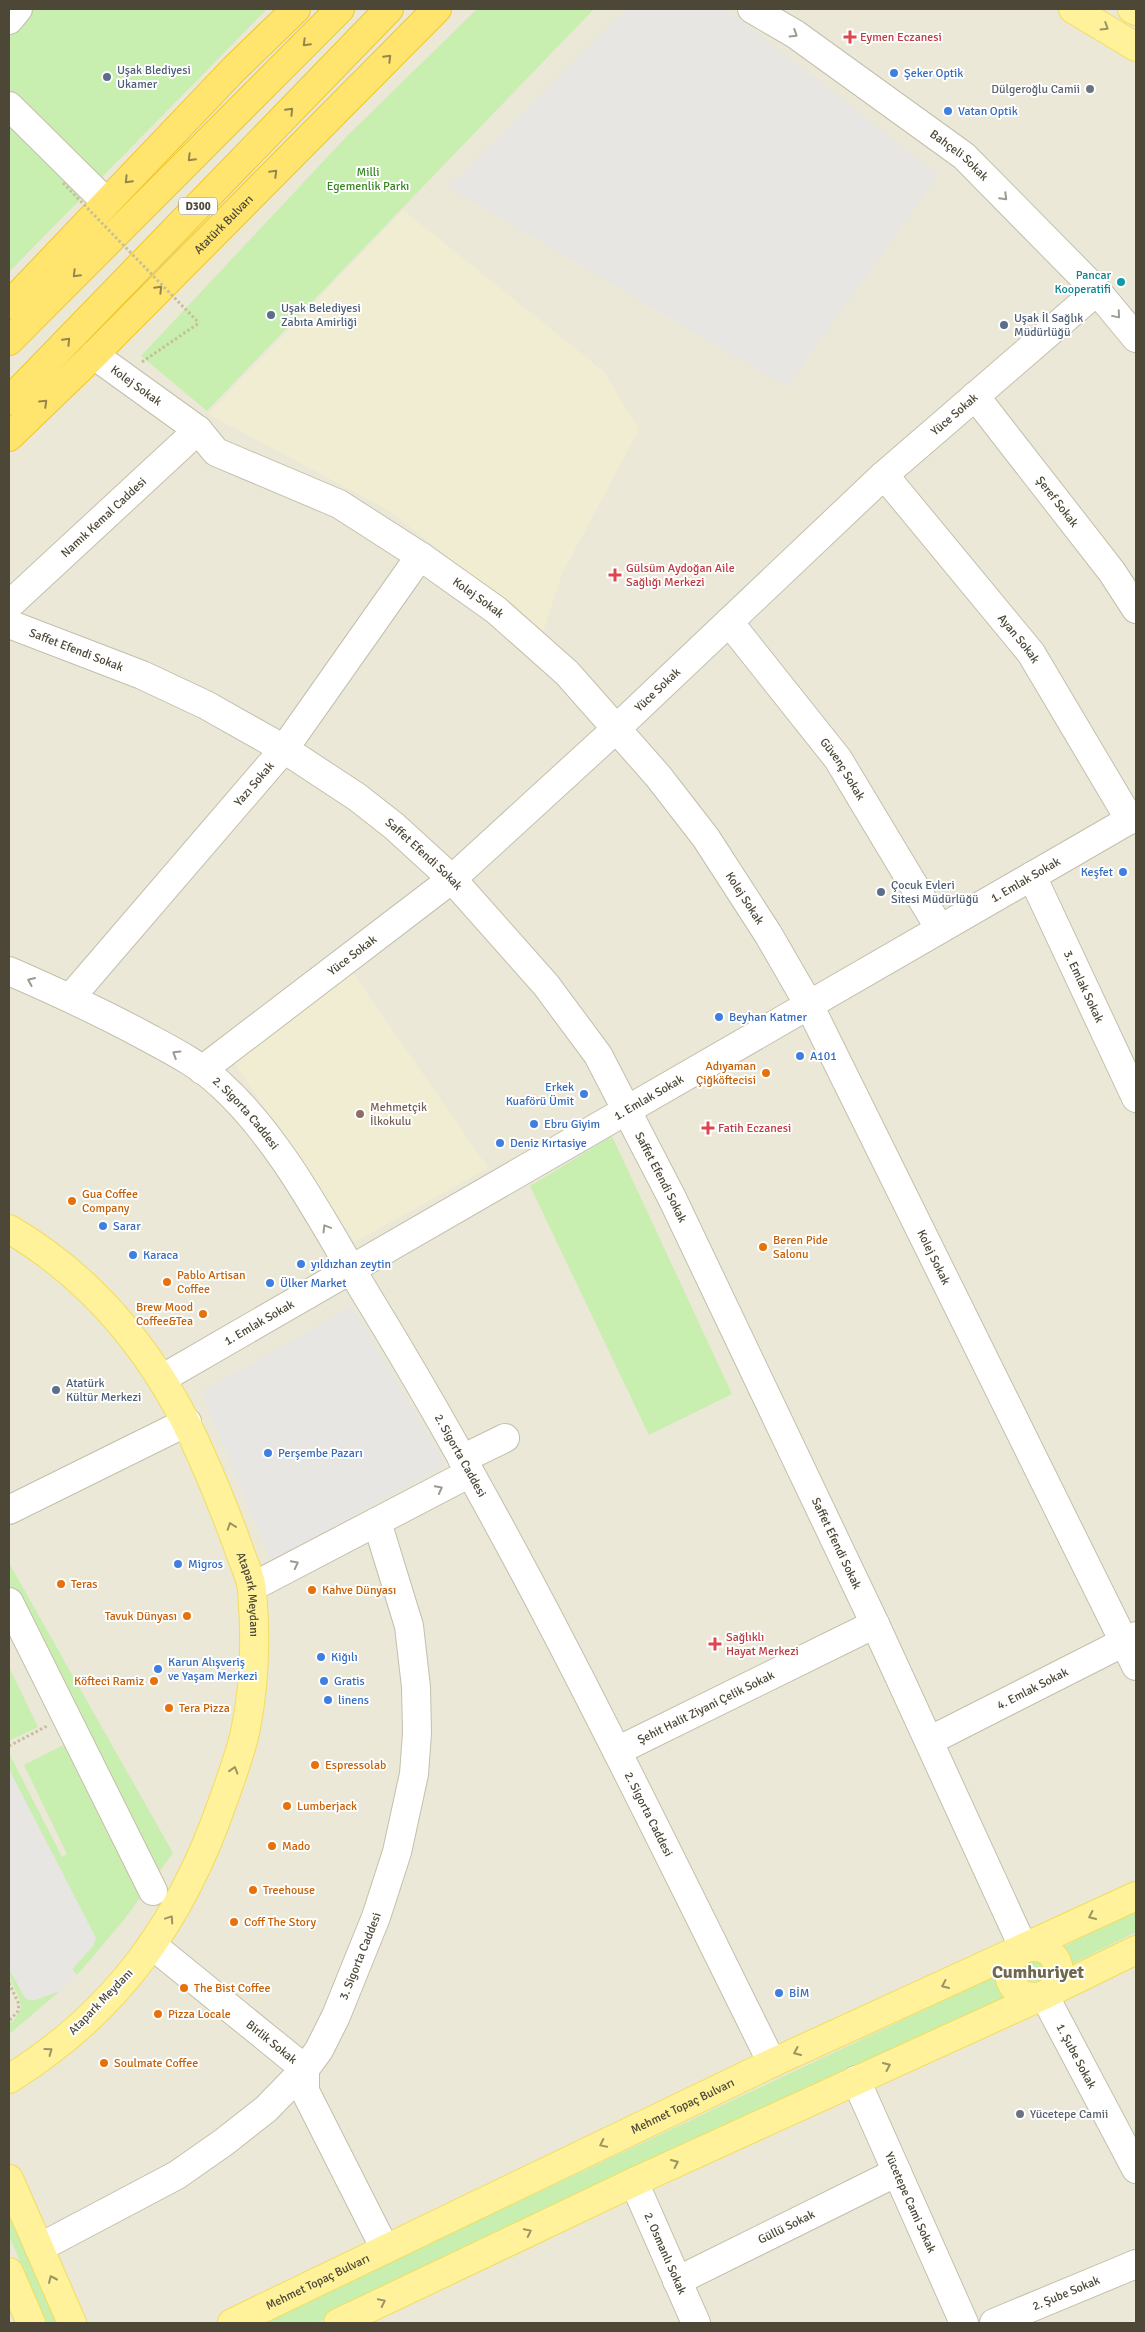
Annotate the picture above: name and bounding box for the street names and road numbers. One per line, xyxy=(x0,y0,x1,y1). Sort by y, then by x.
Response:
street label: Bahçeli Sokak xyxy=(927,126,992,184)
street label: Atatürk Bulvarı xyxy=(191,191,256,257)
road number: D300 xyxy=(179,198,217,215)
street label: Kolej Sokak xyxy=(108,362,165,409)
street label: Yüce Sokak xyxy=(928,390,981,439)
street label: Şeref Sokak xyxy=(1033,473,1082,530)
street label: Namık Kemal Caddesi xyxy=(58,474,150,561)
street label: Kolej Sokak xyxy=(450,574,507,621)
street label: Ayan Sokak xyxy=(994,611,1043,666)
street label: Saffet Efendi Sokak xyxy=(27,625,125,675)
street label: Yüce Sokak xyxy=(631,664,683,715)
street label: Güvenç Sokak xyxy=(817,735,868,803)
street label: Yazı Sokak xyxy=(231,758,277,809)
street label: Saffet Efendi Sokak xyxy=(382,815,466,893)
street label: 1. Emlak Sokak xyxy=(988,854,1063,906)
street label: Kolej Sokak xyxy=(722,869,767,927)
street label: Yüce Sokak xyxy=(325,932,380,979)
street label: 3. Emlak Sokak xyxy=(1060,948,1107,1025)
street label: 1. Emlak Sokak xyxy=(611,1071,686,1123)
street label: 2. Sigorta Caddesi xyxy=(209,1073,282,1153)
street label: Saffet Efendi Sokak xyxy=(632,1129,690,1225)
street label: Kolej Sokak xyxy=(914,1227,954,1287)
street label: 1. Emlak Sokak xyxy=(222,1296,297,1348)
street label: 2. Sigorta Caddesi xyxy=(431,1411,490,1500)
street label: Saffet Efendi Sokak xyxy=(808,1495,865,1592)
street label: Atapark Meydanı xyxy=(233,1550,262,1637)
street label: 4. Emlak Sokak xyxy=(994,1664,1071,1713)
street label: Şehit Halit Ziyani Çelik Sokak xyxy=(635,1667,777,1747)
street label: 2. Sigorta Caddesi xyxy=(621,1769,676,1859)
street label: 3. Sigorta Caddesi xyxy=(336,1911,384,2002)
street label: Atapark Meydanı xyxy=(66,1966,136,2038)
street label: Birlik Sokak xyxy=(243,2017,300,2067)
street label: 1. Şube Sokak xyxy=(1053,2021,1100,2091)
street label: Mehmet Topaç Bulvarı xyxy=(628,2075,737,2137)
street label: Yücetepe Cami Sokak xyxy=(881,2150,939,2255)
street label: Güllü Sokak xyxy=(755,2206,817,2247)
street label: 2. Osmanlı Sokak xyxy=(641,2210,690,2297)
street label: Mehmet Topaç Bulvarı xyxy=(263,2250,372,2313)
street label: 2. Şube Sokak xyxy=(1030,2272,1102,2314)

